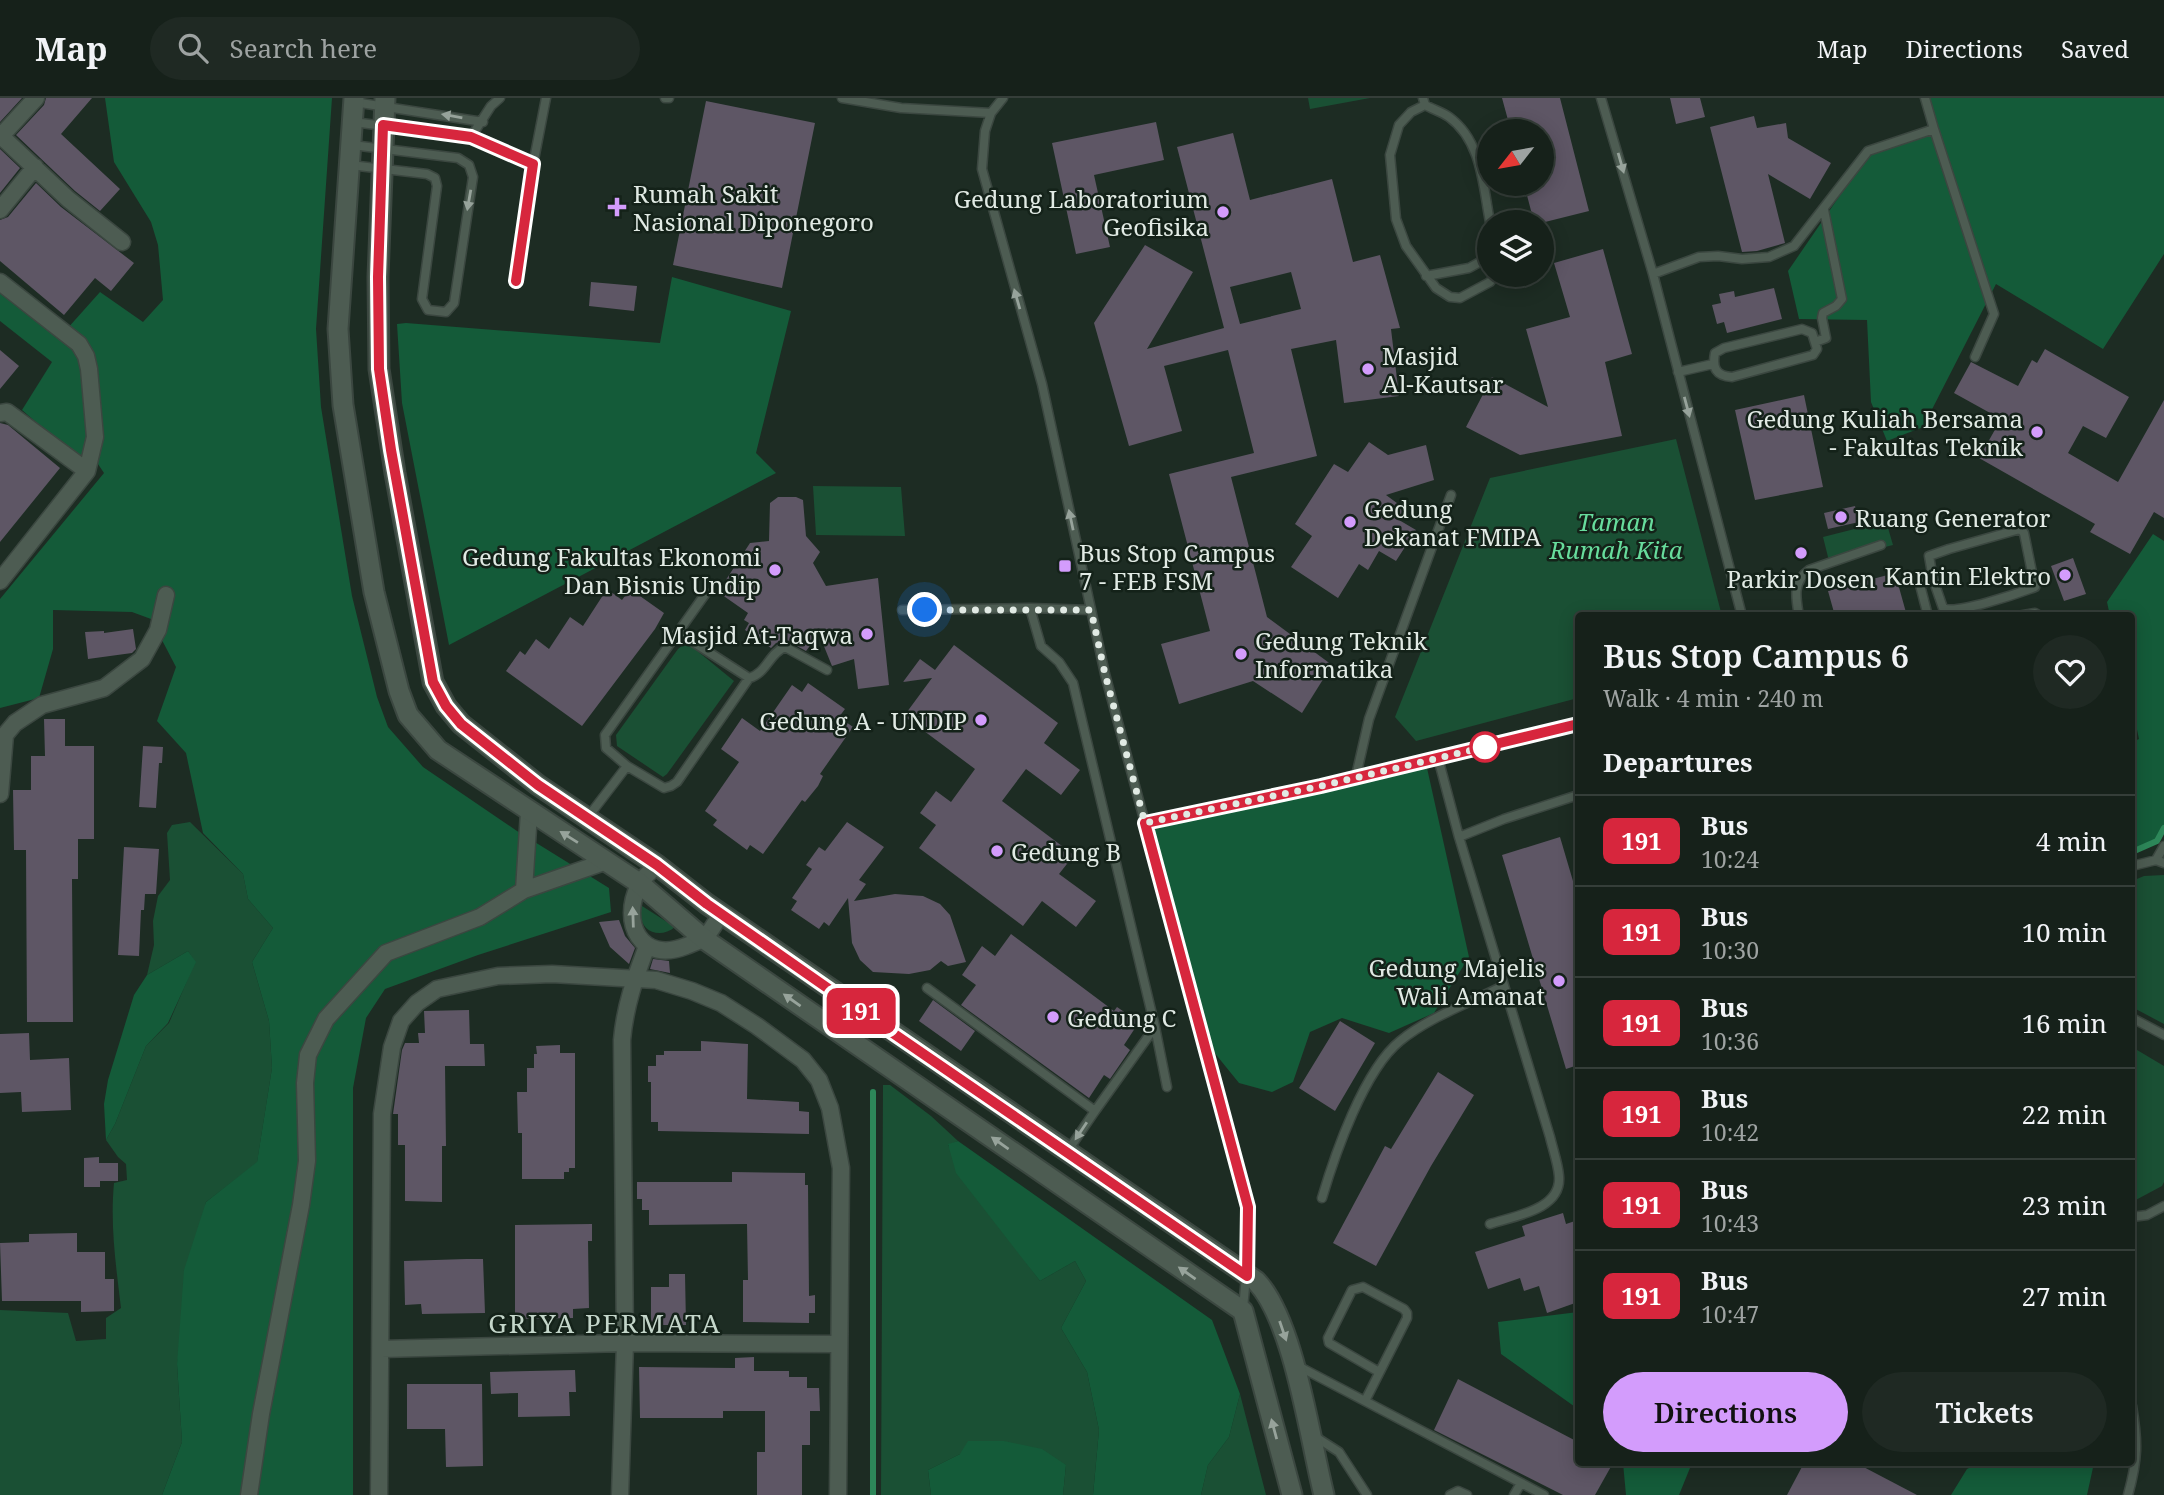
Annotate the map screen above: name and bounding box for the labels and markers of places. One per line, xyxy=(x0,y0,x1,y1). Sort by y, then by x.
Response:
place label: Rumah Sakit Nasional Diponegoro xyxy=(633,177,874,238)
place label: Gedung Laboratorium Geofisika xyxy=(954,182,1209,243)
marker: Rumah Sakit Nasional Diponegoro xyxy=(607,197,627,217)
marker: Gedung Laboratorium Geofisika xyxy=(1215,204,1231,220)
place label: Masjid Al-Kautsar xyxy=(1382,339,1503,400)
marker: Masjid Al-Kautsar xyxy=(1360,361,1376,377)
place label: Gedung Kuliah Bersama - Fakultas Teknik xyxy=(1746,402,2024,463)
marker: Gedung Kuliah Bersama - Fakultas Teknik xyxy=(2029,424,2045,440)
place label: Gedung Dekanat FMIPA xyxy=(1364,492,1541,553)
place label: Ruang Generator xyxy=(1855,501,2050,534)
marker: Ruang Generator xyxy=(1833,509,1849,525)
marker: Gedung Dekanat FMIPA xyxy=(1342,514,1358,530)
place label: Bus Stop Campus 7 - FEB FSM xyxy=(1079,536,1275,597)
place label: Gedung Fakultas Ekonomi Dan Bisnis Undip xyxy=(462,540,761,601)
marker: Parkir Dosen xyxy=(1793,545,1809,561)
marker: Bus Stop Campus 7 - FEB FSM xyxy=(1057,558,1073,574)
place label: Kantin Elektro xyxy=(1884,559,2051,592)
marker: Gedung Fakultas Ekonomi Dan Bisnis Undip xyxy=(767,562,783,578)
place label: Parkir Dosen xyxy=(1726,562,1876,595)
marker: Kantin Elektro xyxy=(2057,567,2073,583)
place label: Masjid At-Taqwa xyxy=(661,618,853,651)
place label: Gedung Teknik Informatika xyxy=(1255,624,1428,685)
marker: Masjid At-Taqwa xyxy=(859,626,875,642)
marker: Gedung Teknik Informatika xyxy=(1233,646,1249,662)
place label: Gedung A - UNDIP xyxy=(759,704,967,737)
marker: Gedung A - UNDIP xyxy=(973,712,989,728)
unlabelled marker xyxy=(1470,732,1500,762)
place label: Gedung B xyxy=(1011,835,1121,868)
marker: Gedung B xyxy=(989,843,1005,859)
place label: Gedung Majelis Wali Amanat xyxy=(1368,951,1545,1012)
marker: Gedung Majelis Wali Amanat xyxy=(1551,973,1567,989)
place label: Gedung C xyxy=(1067,1001,1176,1034)
marker: Gedung C xyxy=(1045,1009,1061,1025)

